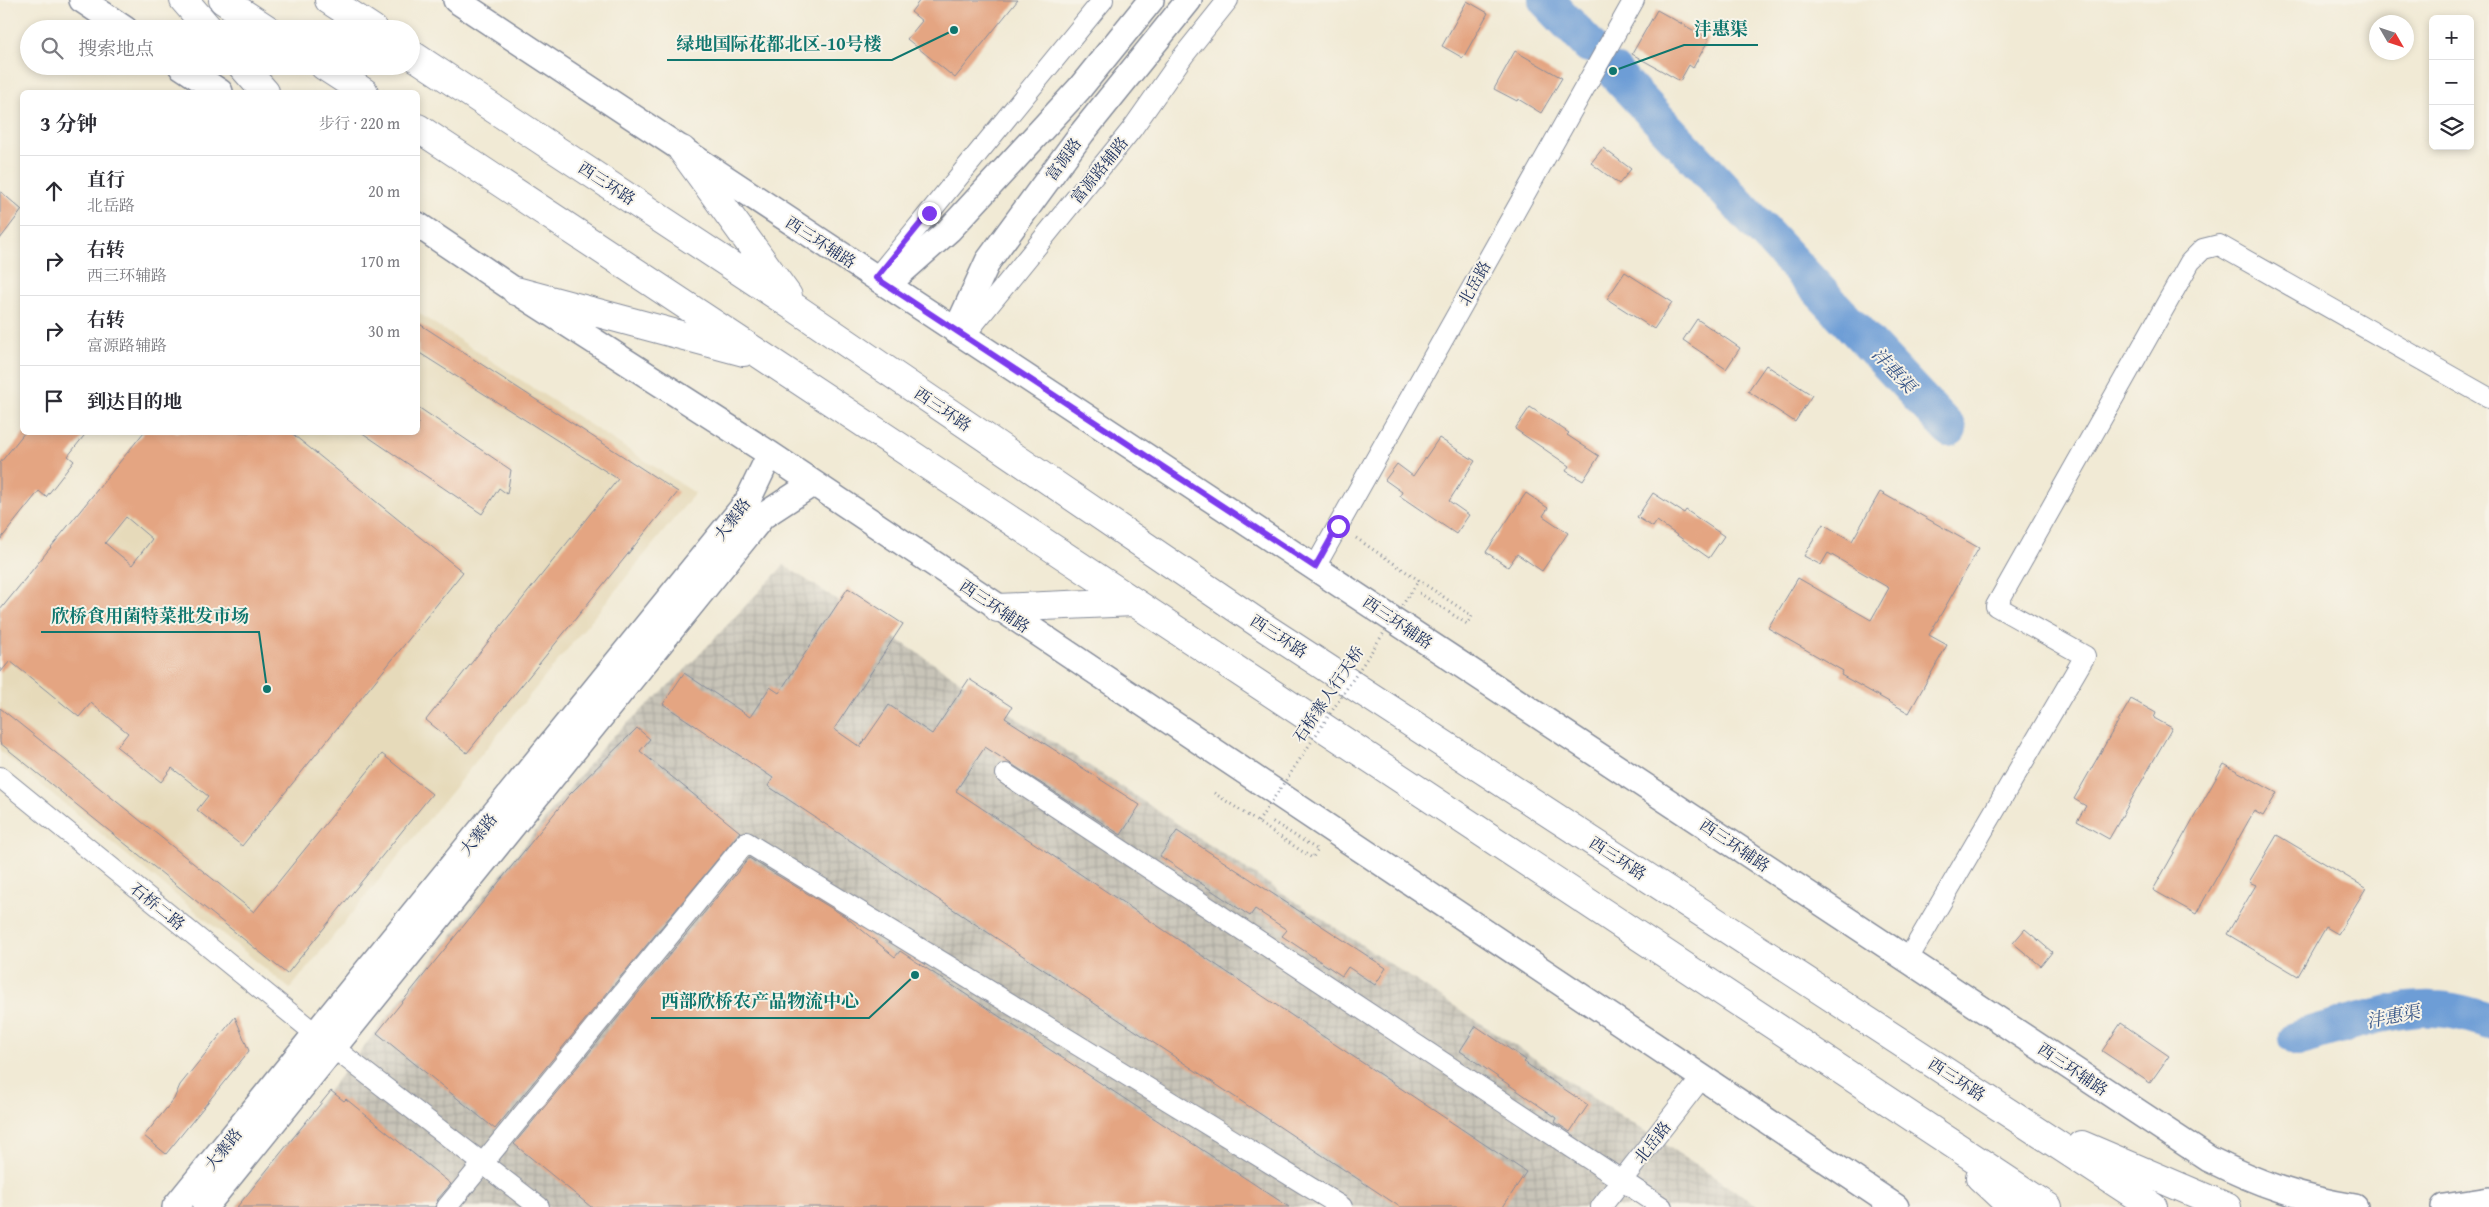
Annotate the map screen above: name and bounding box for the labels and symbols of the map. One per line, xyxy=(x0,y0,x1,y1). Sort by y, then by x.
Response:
callout: 沣惠渠 xyxy=(1684,12,1758,45)
text: 沣惠渠 xyxy=(1694,15,1748,42)
north arrow xyxy=(2369,15,2414,60)
callout: 绿地国际花都北区-10号楼 xyxy=(667,27,892,60)
text: 绿地国际花都北区-10号楼 xyxy=(676,30,882,57)
street label: 富源路辅路 xyxy=(1064,131,1134,209)
street label: 富源路 xyxy=(1039,133,1087,185)
street label: 西三环路 xyxy=(574,156,640,210)
route end xyxy=(918,202,941,225)
street label: 西三环辅路 xyxy=(781,210,861,274)
street label: 北岳路 xyxy=(1452,256,1496,310)
water label: 沣惠渠 xyxy=(1866,341,1924,401)
street label: 西三环路 xyxy=(910,381,976,437)
street label: 大寨路 xyxy=(708,493,756,545)
route start xyxy=(1327,515,1350,538)
street label: 西三环辅路 xyxy=(955,574,1035,638)
street label: 西三环辅路 xyxy=(1358,590,1438,654)
callout: 欣桥食用菌特菜批发市场 xyxy=(41,599,259,632)
text: 欣桥食用菌特菜批发市场 xyxy=(51,602,249,629)
street label: 西三环路 xyxy=(1246,609,1312,663)
street label: 石桥寨人行天桥 xyxy=(1287,641,1369,747)
street label: 大寨路 xyxy=(454,808,502,860)
street label: 西三环辅路 xyxy=(1695,813,1775,877)
street label: 西三环路 xyxy=(1585,831,1651,885)
street label: 石桥二路 xyxy=(126,877,190,935)
callout: 西部欣桥农产品物流中心 xyxy=(651,985,869,1018)
text: 西部欣桥农产品物流中心 xyxy=(661,987,859,1014)
water label: 沣惠渠 xyxy=(2364,997,2425,1034)
street label: 西三环辅路 xyxy=(2033,1037,2113,1101)
street label: 西三环路 xyxy=(1924,1052,1990,1106)
street label: 北岳路 xyxy=(1628,1116,1676,1168)
street label: 大寨路 xyxy=(199,1123,247,1175)

